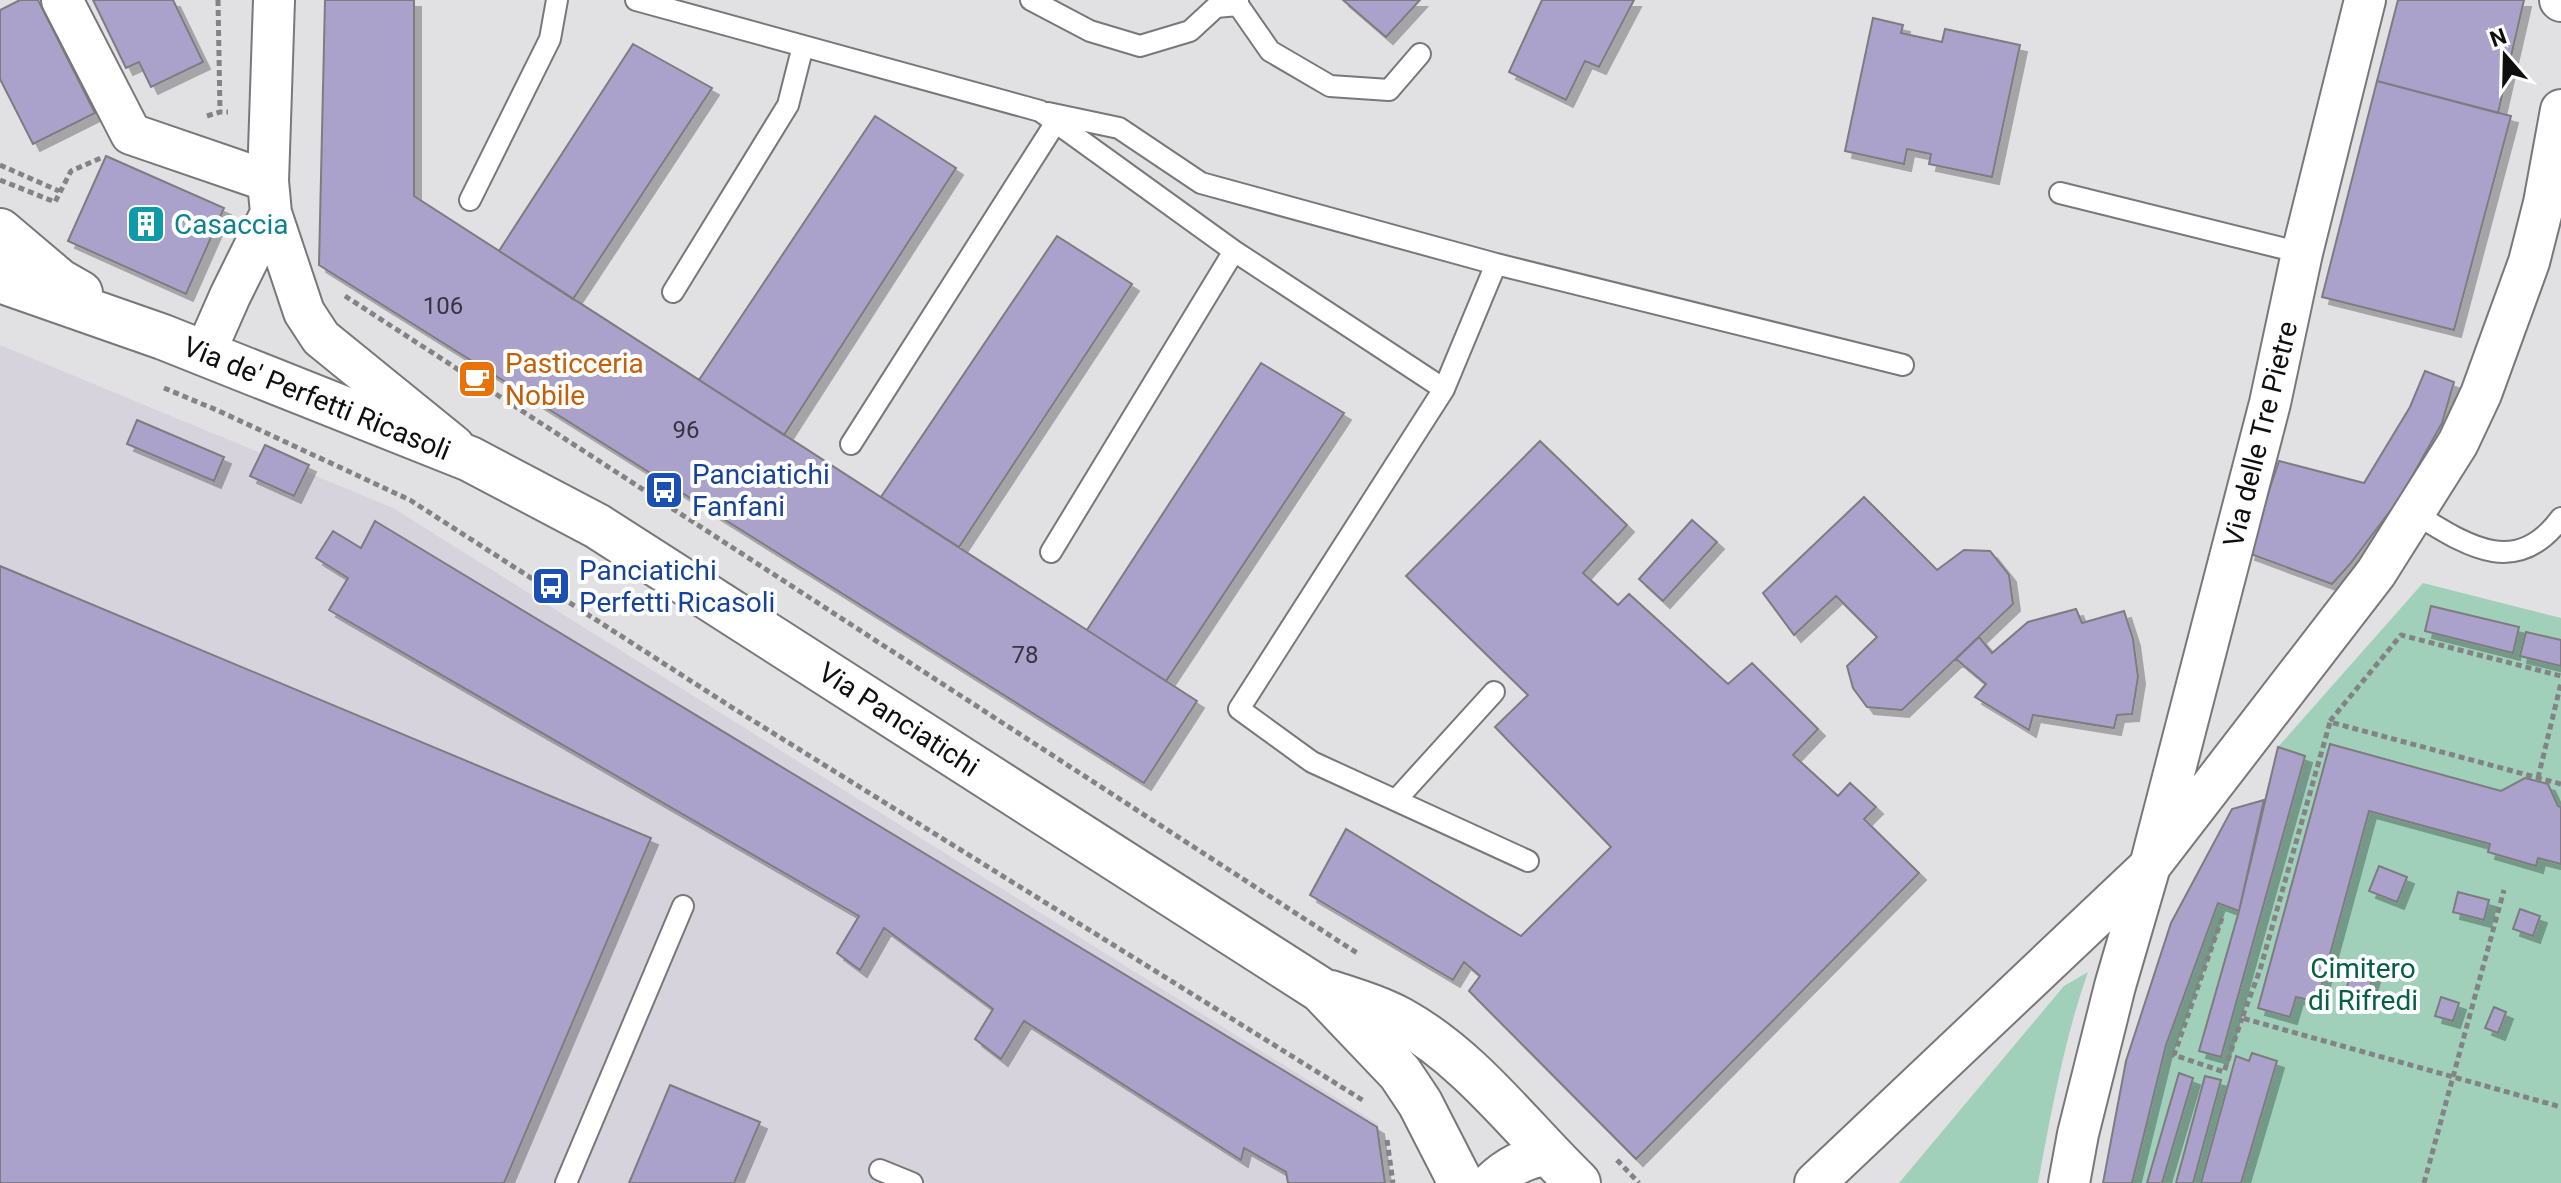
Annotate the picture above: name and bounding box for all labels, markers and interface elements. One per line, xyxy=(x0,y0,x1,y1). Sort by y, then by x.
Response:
north arrow xyxy=(2465,16,2545,96)
text: N xyxy=(2487,23,2510,52)
building icon: Casaccia xyxy=(125,203,167,245)
place label: Casaccia xyxy=(174,208,289,241)
house number: 106 xyxy=(423,292,463,320)
street label: Via delle Tre Pietre xyxy=(2216,318,2305,550)
street label: Via de' Perfetti Ricasoli xyxy=(178,330,455,467)
place label: Pasticceria Nobile xyxy=(505,347,644,412)
cafe icon: Pasticceria Nobile xyxy=(456,358,498,400)
house number: 96 xyxy=(673,416,699,444)
place label: Panciatichi Fanfani xyxy=(692,458,830,523)
bus stop icon: Panciatichi Fanfani xyxy=(643,469,685,511)
place label: Panciatichi Perfetti Ricasoli xyxy=(579,554,775,619)
bus stop icon: Panciatichi Perfetti Ricasoli xyxy=(530,565,572,607)
house number: 78 xyxy=(1012,641,1038,669)
street label: Via Panciatichi xyxy=(812,655,985,784)
park label: Cimitero di Rifredi xyxy=(2308,952,2418,1017)

